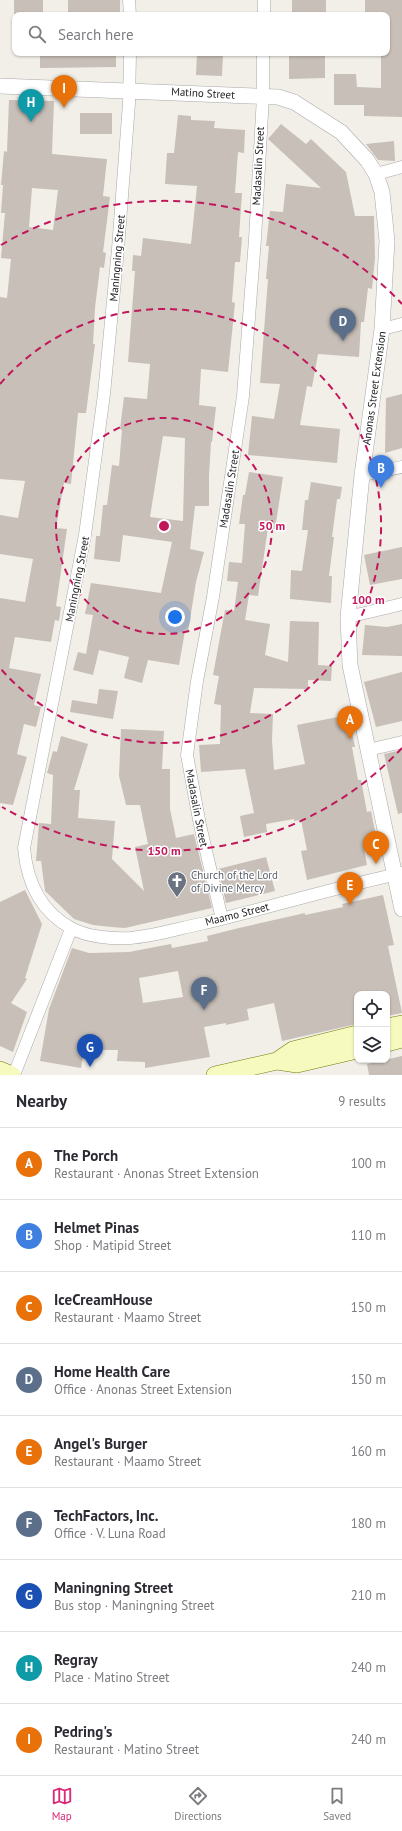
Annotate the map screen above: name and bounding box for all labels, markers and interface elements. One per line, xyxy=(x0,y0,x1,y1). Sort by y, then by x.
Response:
search box xyxy=(12,12,390,56)
icon: search xyxy=(26,23,48,45)
text: Search here xyxy=(58,25,134,44)
pin: I xyxy=(51,75,77,108)
street label: Matino Street xyxy=(171,84,235,102)
pin: H xyxy=(18,89,44,122)
street label: Madasalin Street xyxy=(249,126,267,206)
street label: Maningning Street xyxy=(106,214,128,302)
pin: D xyxy=(330,308,356,341)
street label: Anonas Street Extension xyxy=(359,330,389,446)
street label: Madasalin Street xyxy=(216,449,242,529)
pin: B xyxy=(368,455,394,488)
text: 50 m xyxy=(259,518,285,533)
centre of rings xyxy=(157,519,171,533)
street label: Maningning Street xyxy=(62,535,92,623)
text: 100 m xyxy=(351,592,385,607)
your location xyxy=(165,607,185,627)
pin: A xyxy=(337,706,363,739)
street label: Madasalin Street xyxy=(183,768,211,848)
pin: C xyxy=(363,831,389,864)
text: 150 m xyxy=(147,843,181,858)
place label: Church of the Lord of Divine Mercy xyxy=(191,868,278,895)
church icon: Church of the Lord of Divine Mercy xyxy=(166,870,188,898)
pin: E xyxy=(337,872,363,905)
street label: Maamo Street xyxy=(204,899,271,929)
pin: F xyxy=(191,977,217,1010)
map controls xyxy=(354,991,390,1063)
button: locate xyxy=(354,991,390,1027)
button: layers xyxy=(354,1027,390,1063)
pin: G xyxy=(77,1034,103,1067)
text: Nearby xyxy=(16,1090,67,1112)
text: 9 results xyxy=(338,1093,386,1110)
text: The Porch xyxy=(54,1146,118,1165)
text: A xyxy=(25,1155,33,1172)
text: 100 m xyxy=(351,1155,386,1172)
text: Restaurant · Anonas Street Extension xyxy=(54,1165,259,1182)
text: Helmet Pinas xyxy=(54,1218,139,1237)
text: B xyxy=(25,1227,33,1244)
text: 110 m xyxy=(351,1227,386,1244)
text: Shop · Matipid Street xyxy=(54,1237,171,1254)
text: IceCreamHouse xyxy=(54,1290,153,1309)
text: C xyxy=(25,1299,33,1316)
text: 150 m xyxy=(351,1299,386,1316)
text: Restaurant · Maamo Street xyxy=(54,1309,201,1326)
text: Home Health Care xyxy=(54,1362,170,1381)
text: D xyxy=(25,1371,33,1388)
text: 150 m xyxy=(351,1371,386,1388)
text: Office · Anonas Street Extension xyxy=(54,1381,232,1398)
text: Angel's Burger xyxy=(54,1434,147,1453)
text: E xyxy=(26,1443,32,1460)
text: 160 m xyxy=(351,1443,386,1460)
text: Restaurant · Maamo Street xyxy=(54,1453,201,1470)
text: TechFactors, Inc. xyxy=(54,1506,158,1525)
text: F xyxy=(26,1515,32,1532)
text: 180 m xyxy=(351,1515,386,1532)
text: Office · V. Luna Road xyxy=(54,1525,166,1542)
text: Maningning Street xyxy=(54,1578,173,1597)
text: G xyxy=(25,1587,33,1604)
text: 210 m xyxy=(351,1587,386,1604)
text: Bus stop · Maningning Street xyxy=(54,1597,214,1614)
text: Regray xyxy=(54,1650,98,1669)
text: H xyxy=(25,1659,33,1676)
text: 240 m xyxy=(351,1659,386,1676)
text: Place · Matino Street xyxy=(54,1669,169,1686)
text: Pedring's xyxy=(54,1722,112,1741)
text: I xyxy=(27,1731,31,1748)
text: 240 m xyxy=(351,1731,386,1748)
text: Restaurant · Matino Street xyxy=(54,1741,199,1758)
tab: Map xyxy=(51,1785,73,1823)
tab: Directions xyxy=(174,1785,222,1823)
tab: Saved xyxy=(323,1785,351,1823)

